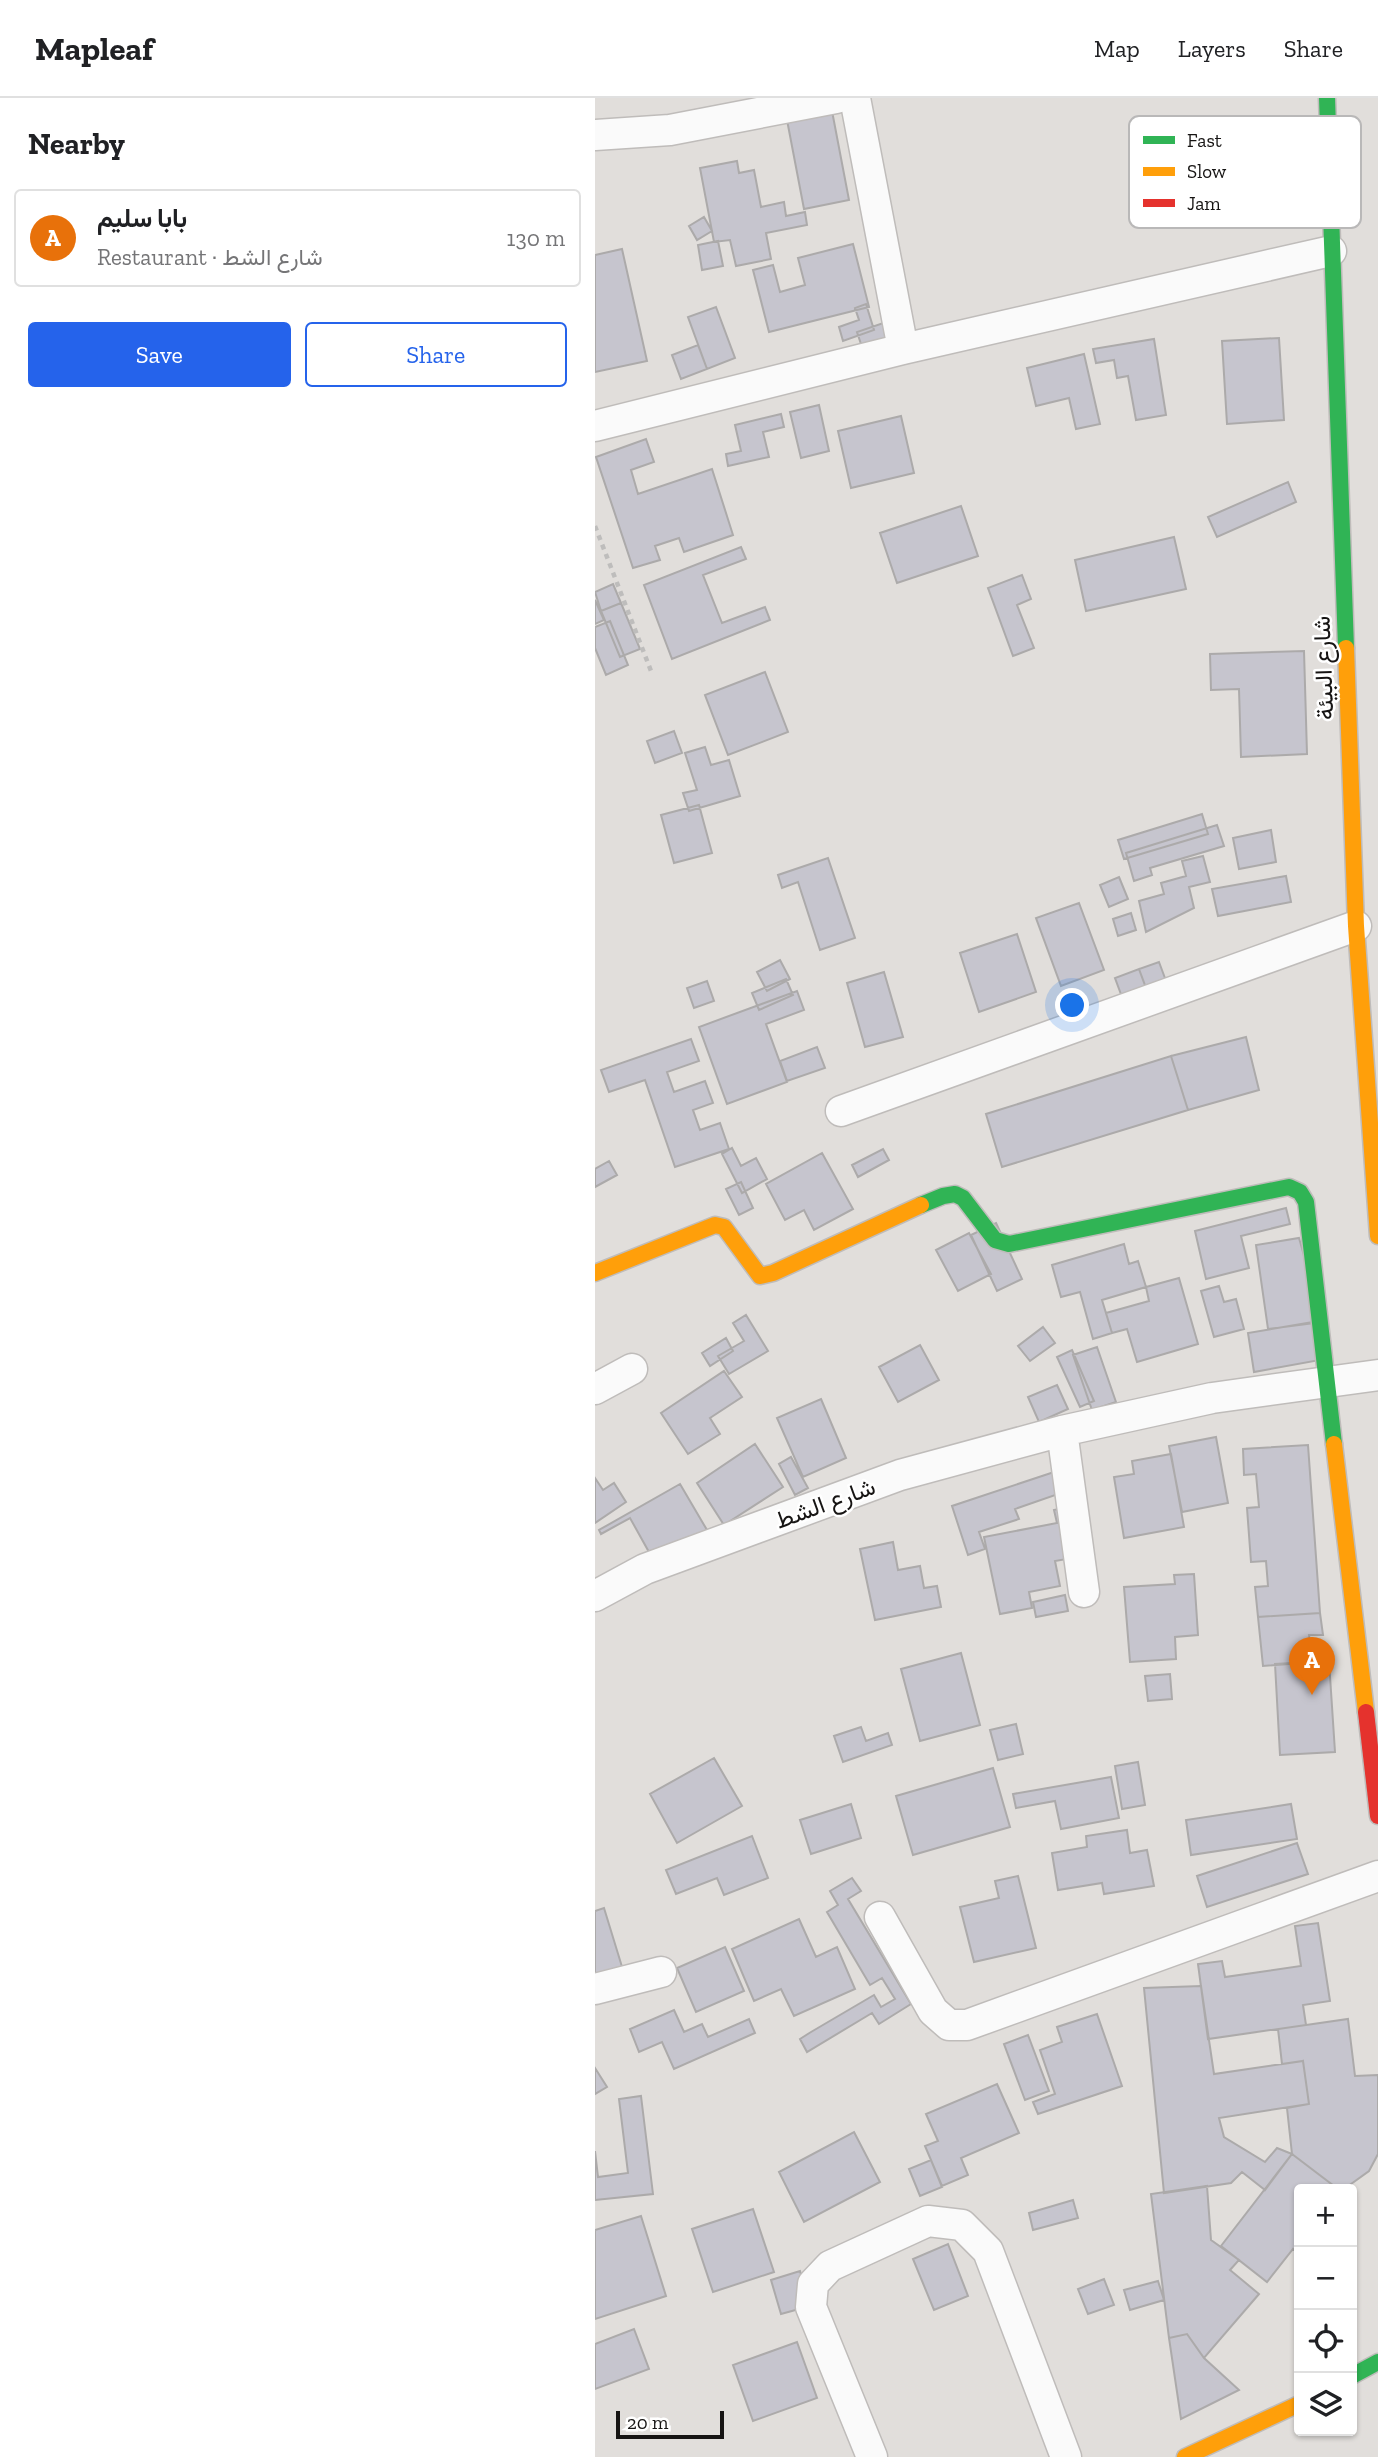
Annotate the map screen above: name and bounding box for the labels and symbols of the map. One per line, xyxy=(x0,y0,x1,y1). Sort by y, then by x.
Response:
legend xyxy=(1129,116,1361,228)
text: Fast xyxy=(1187,129,1222,152)
text: Slow xyxy=(1187,160,1227,183)
text: Jam xyxy=(1187,192,1221,215)
street label: شارع البيئة xyxy=(1307,615,1341,721)
your location xyxy=(1055,988,1089,1022)
street label: شارع الشط xyxy=(771,1471,880,1536)
pin: A xyxy=(1289,1637,1335,1695)
scale bar xyxy=(616,2408,725,2440)

